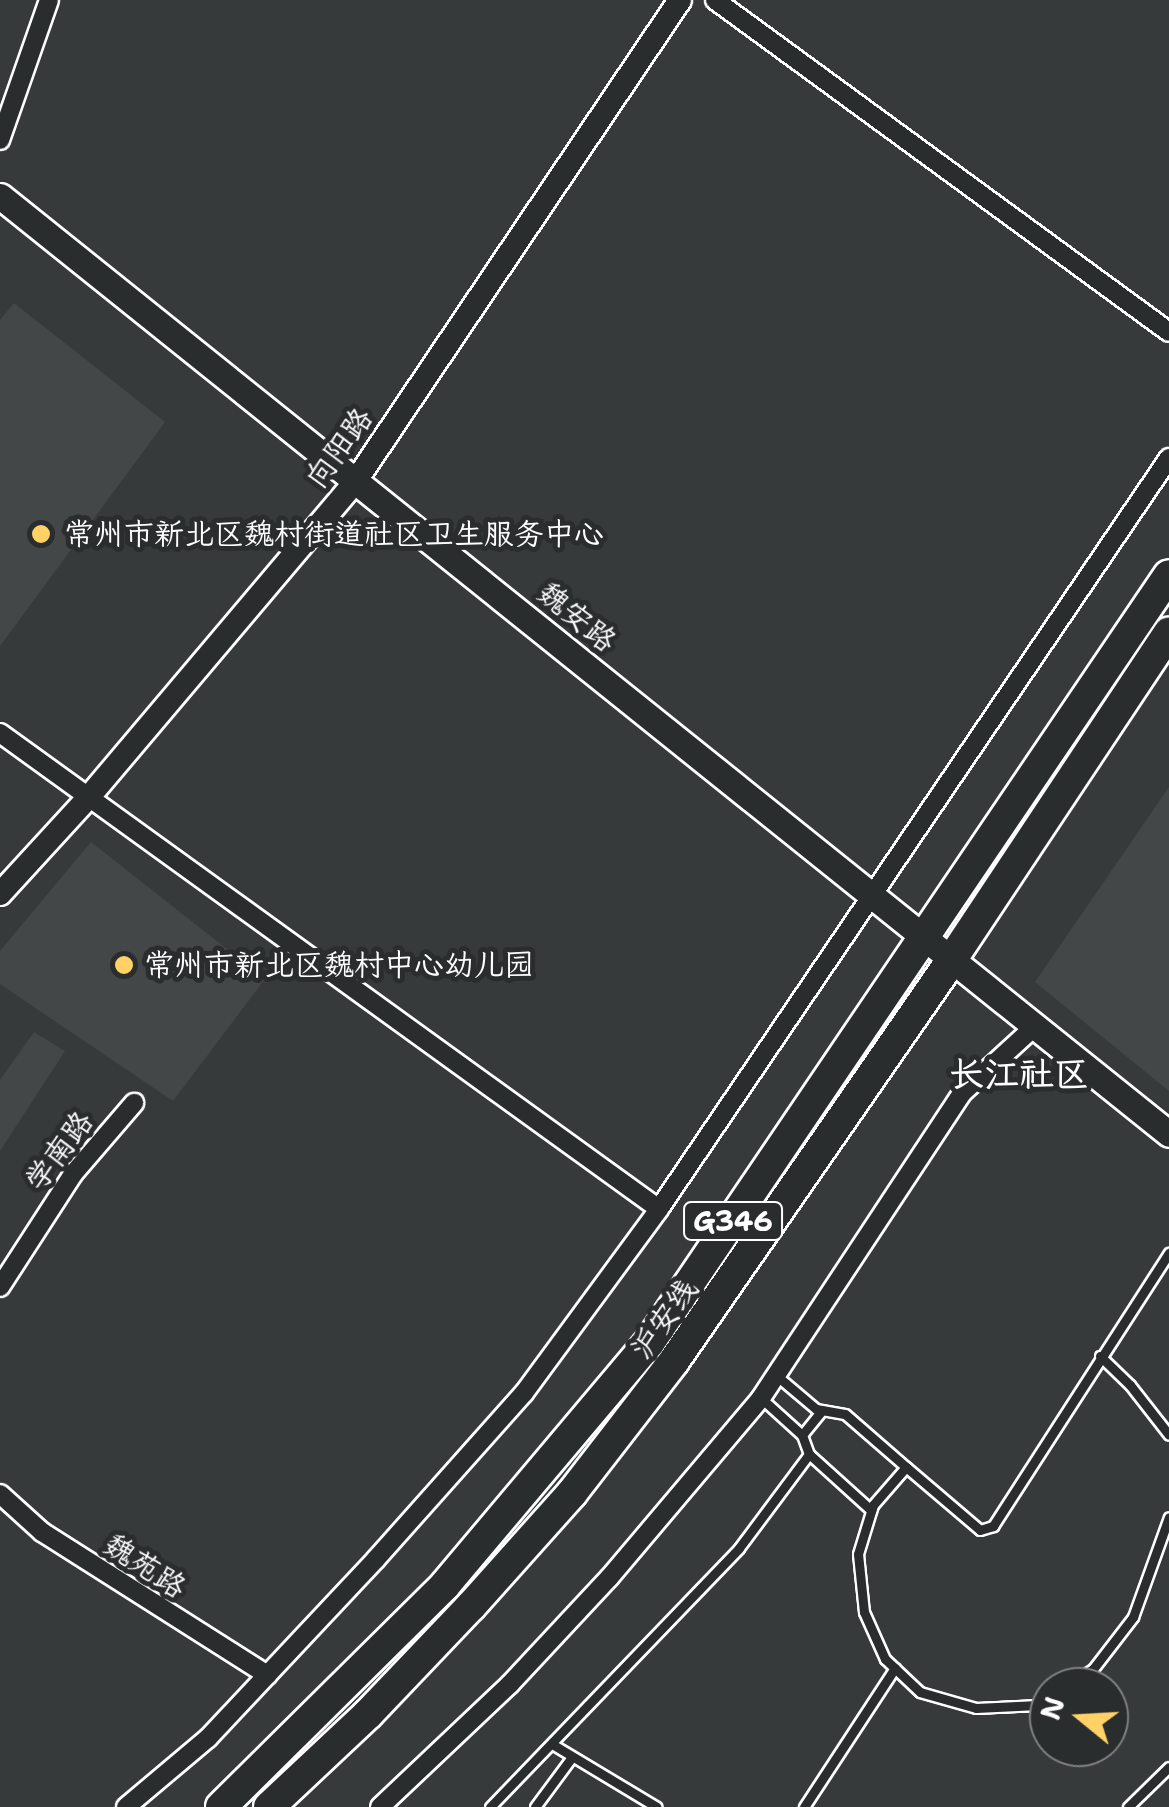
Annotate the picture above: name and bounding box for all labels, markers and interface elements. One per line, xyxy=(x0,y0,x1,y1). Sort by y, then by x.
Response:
street label: 向阳路 xyxy=(298,401,380,495)
place label: 常州市新北区魏村街道社区卫生服务中心 xyxy=(64,516,604,552)
marker: 常州市新北区魏村街道社区卫生服务中心 xyxy=(28,521,54,547)
street label: 魏安路 xyxy=(531,575,623,659)
place label: 常州市新北区魏村中心幼儿园 xyxy=(144,947,534,983)
marker: 常州市新北区魏村中心幼儿园 xyxy=(113,954,135,976)
district label: 长江社区 xyxy=(949,1053,1089,1095)
street label: 学南路 xyxy=(18,1104,100,1198)
road number: G346 xyxy=(683,1198,783,1244)
street label: 沪安线 xyxy=(623,1272,705,1366)
street label: 魏苑路 xyxy=(97,1526,193,1606)
north arrow xyxy=(1029,1667,1129,1767)
text: N xyxy=(1031,1692,1074,1725)

